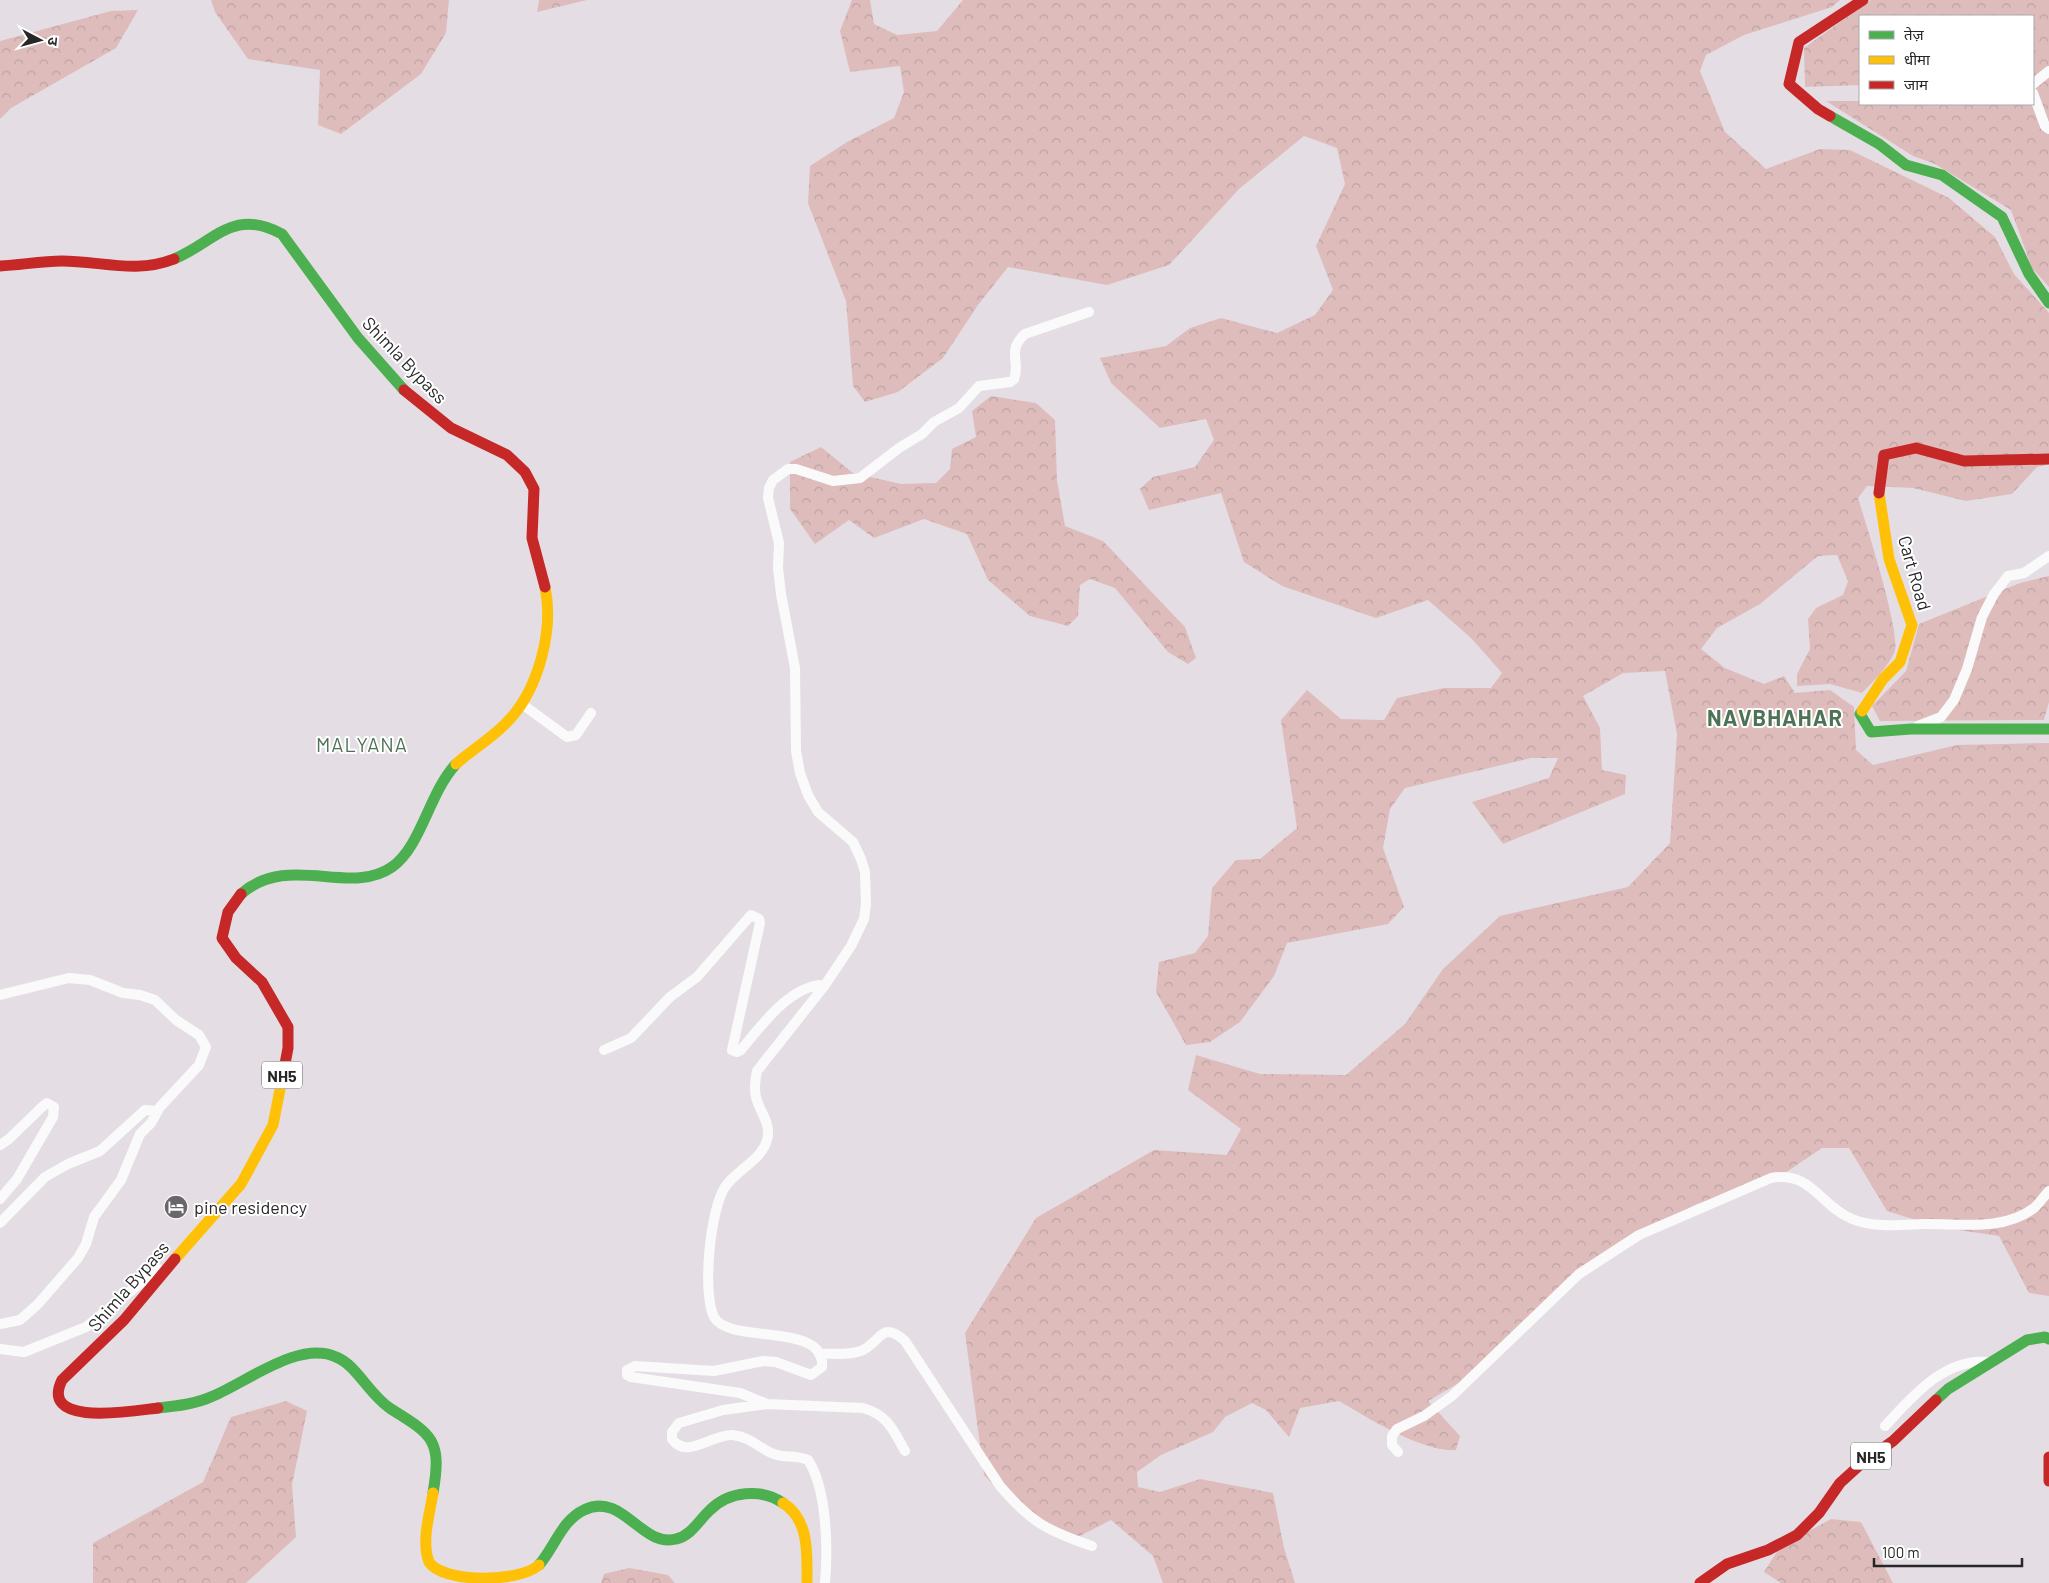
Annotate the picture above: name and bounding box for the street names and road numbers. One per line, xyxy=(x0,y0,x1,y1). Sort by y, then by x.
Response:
street label: Shimla Bypass xyxy=(358,312,452,408)
street label: Cart Road xyxy=(1894,533,1936,613)
road number: NH5 xyxy=(262,1062,302,1088)
street label: Shimla Bypass xyxy=(83,1236,173,1336)
road number: NH5 xyxy=(1851,1442,1891,1470)

